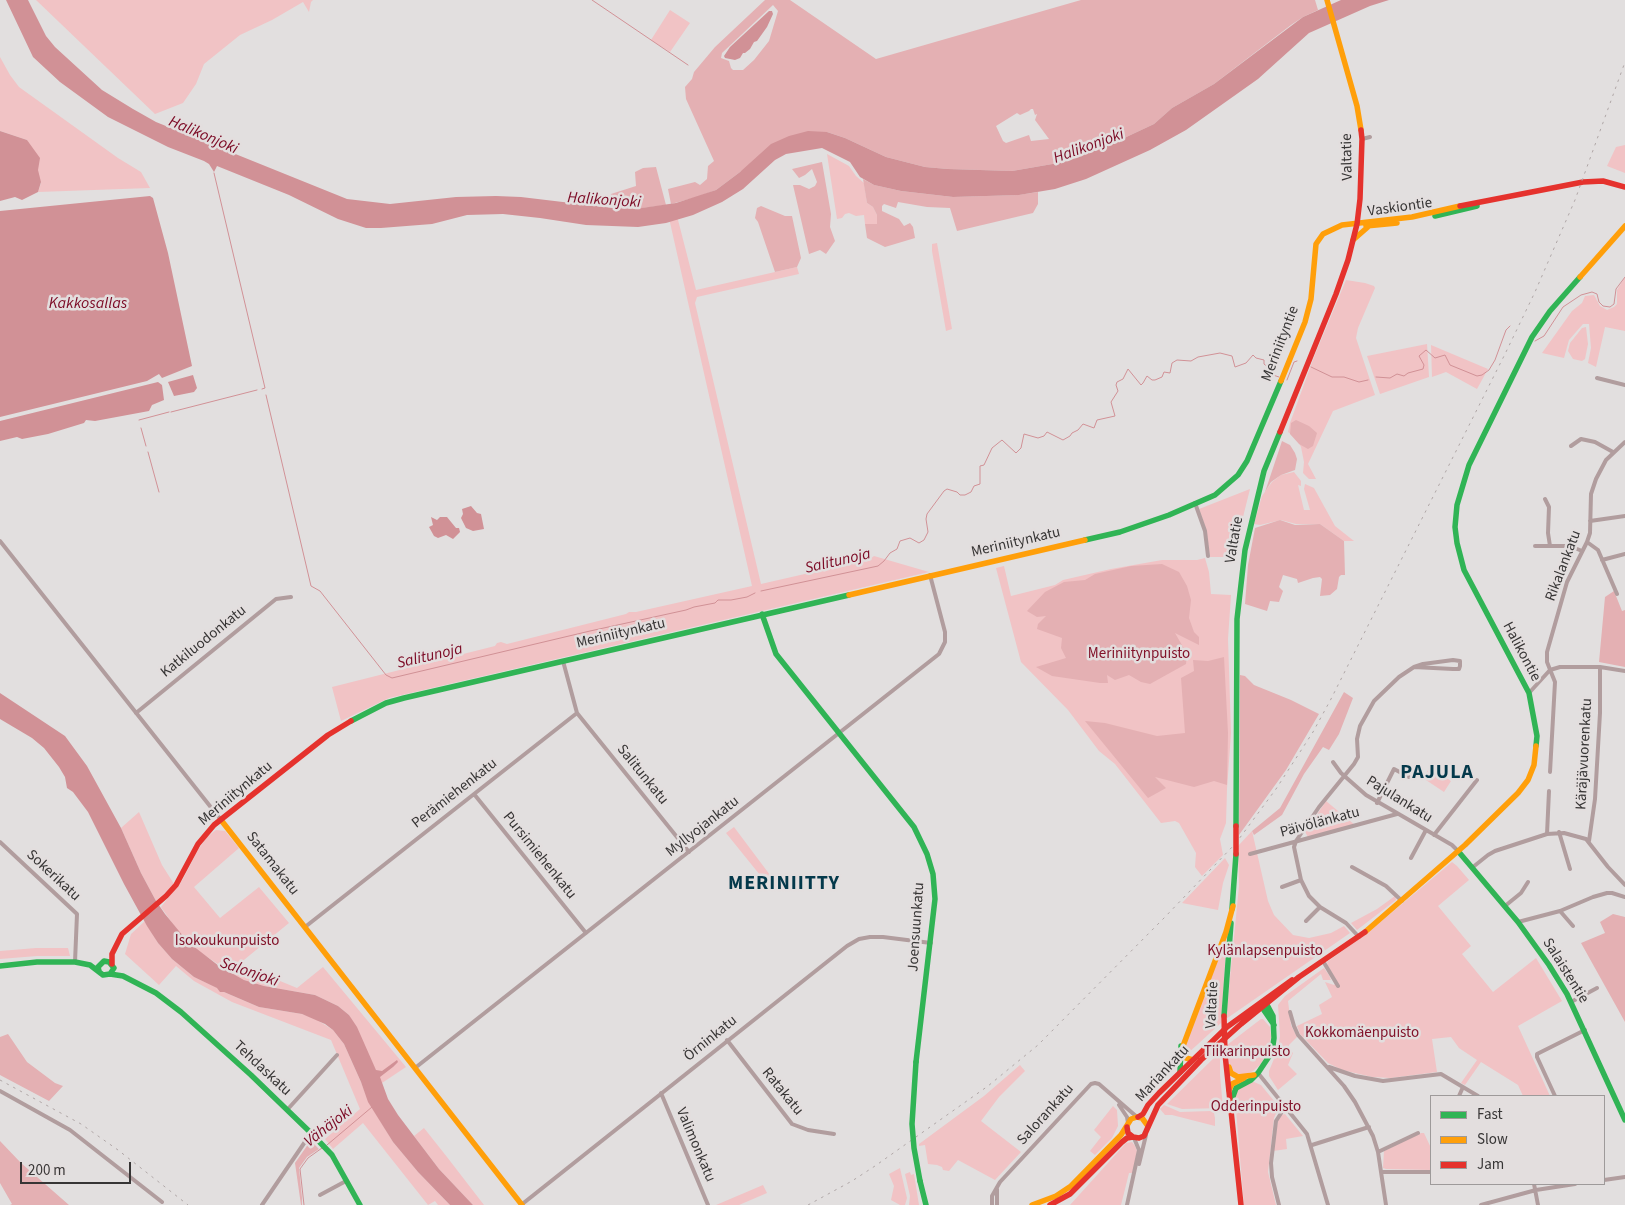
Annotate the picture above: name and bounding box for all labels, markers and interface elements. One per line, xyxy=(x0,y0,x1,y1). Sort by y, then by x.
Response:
water label: Halikonjoki xyxy=(165,113,241,159)
water label: Halikonjoki xyxy=(1051,125,1127,169)
street label: Valtatie xyxy=(1339,133,1357,181)
water label: Halikonjoki xyxy=(567,189,641,213)
street label: Vaskiontie xyxy=(1367,195,1433,221)
water label: Kakkosallas xyxy=(49,294,127,314)
street label: Meriniityntie xyxy=(1258,304,1304,384)
street label: Valtatie xyxy=(1222,515,1248,565)
street label: Meriniitynkatu xyxy=(970,524,1062,562)
street label: Rikalankatu xyxy=(1542,528,1586,604)
water label: Salitunoja xyxy=(803,545,873,579)
street label: Katkiluodonkatu xyxy=(158,602,250,682)
street label: Meriniitynkatu xyxy=(575,615,667,653)
street label: Halikontie xyxy=(1498,619,1544,685)
water label: Salitunoja xyxy=(395,640,465,674)
park label: Meriniitynpuisto xyxy=(1088,646,1190,664)
street label: Käräjävuorenkatu xyxy=(1573,698,1597,810)
street label: Salitunkatu xyxy=(612,741,672,809)
street label: Perämiehenkatu xyxy=(409,755,501,833)
street label: Meriniitynkatu xyxy=(195,758,277,830)
district label: PAJULA xyxy=(1399,762,1475,786)
street label: Pajulankatu xyxy=(1363,773,1435,827)
street label: Myllyojankatu xyxy=(663,793,743,861)
street label: Päivölänkatu xyxy=(1278,804,1362,842)
street label: Pursimiehenkatu xyxy=(498,809,580,903)
street label: Satamakatu xyxy=(242,829,302,899)
street label: Sokerikatu xyxy=(22,846,84,906)
district label: MERINIITTY xyxy=(727,873,841,897)
street label: Joensuunkatu xyxy=(905,882,929,972)
park label: Isokoukunpuisto xyxy=(175,933,279,951)
street label: Salaistentie xyxy=(1538,935,1592,1007)
park label: Kylänlapsenpuisto xyxy=(1207,943,1323,961)
water label: Salonjoki xyxy=(217,954,281,992)
street label: Valtatie xyxy=(1203,981,1223,1029)
street label: Örninkatu xyxy=(681,1012,741,1066)
park label: Kokkomäenpuisto xyxy=(1305,1025,1419,1043)
street label: Tehdaskatu xyxy=(229,1038,295,1100)
street label: Mariankatu xyxy=(1132,1042,1194,1106)
park label: Tiikarinpuisto xyxy=(1204,1044,1290,1062)
street label: Ratakatu xyxy=(757,1065,807,1119)
street label: Salorankatu xyxy=(1014,1081,1078,1149)
legend xyxy=(1430,1095,1605,1185)
park label: Odderinpuisto xyxy=(1211,1099,1301,1117)
water label: Vähäjoki xyxy=(301,1102,357,1152)
text: Fast xyxy=(1477,1104,1503,1125)
street label: Valimonkatu xyxy=(671,1105,719,1185)
text: Slow xyxy=(1477,1129,1508,1150)
scale bar xyxy=(22,1152,134,1184)
text: Jam xyxy=(1477,1154,1504,1175)
text: 200 m xyxy=(28,1160,66,1181)

